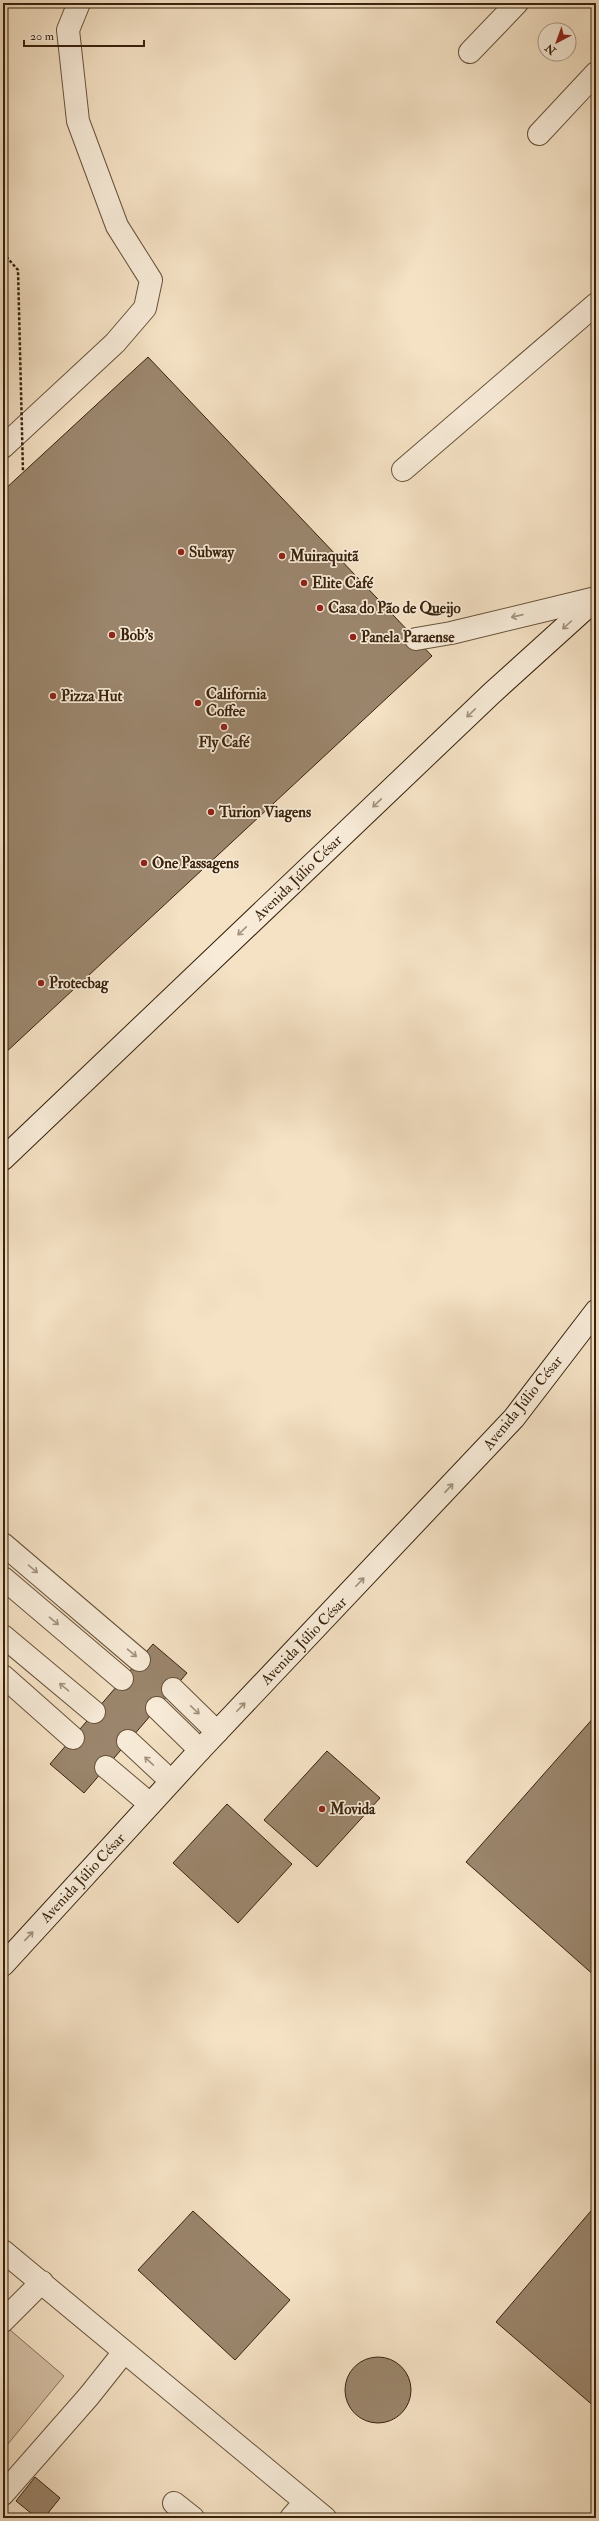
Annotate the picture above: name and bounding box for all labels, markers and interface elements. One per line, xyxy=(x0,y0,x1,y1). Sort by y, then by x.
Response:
scale bar xyxy=(24,22,144,48)
north arrow xyxy=(537,22,577,62)
text: 20 m xyxy=(30,29,55,44)
text: N xyxy=(542,40,560,58)
place label: Subway xyxy=(189,543,235,563)
marker: Subway xyxy=(176,547,186,557)
place label: Muiraquitã xyxy=(289,547,359,567)
marker: Muiraquitã xyxy=(277,551,287,561)
place label: Elite Café xyxy=(312,574,374,593)
marker: Elite Café xyxy=(299,578,309,588)
place label: Casa do Pão de Queijo xyxy=(328,599,462,618)
marker: Casa do Pão de Queijo xyxy=(315,603,325,613)
one-way arrow xyxy=(511,613,524,621)
one-way arrow xyxy=(562,621,572,630)
place label: Bob's xyxy=(120,626,153,645)
place label: Panela Paraense xyxy=(361,628,455,647)
marker: Bob's xyxy=(107,630,117,640)
marker: Panela Paraense xyxy=(348,632,358,642)
place label: California Coffee xyxy=(206,685,267,721)
place label: Pizza Hut xyxy=(61,687,122,706)
marker: Pizza Hut xyxy=(48,691,58,701)
marker: California Coffee xyxy=(193,698,203,708)
one-way arrow xyxy=(466,708,476,718)
marker: Fly Café xyxy=(219,722,229,732)
place label: Fly Café xyxy=(198,733,250,753)
one-way arrow xyxy=(372,798,382,808)
place label: Turion Viagens xyxy=(218,803,311,823)
marker: Turion Viagens xyxy=(206,807,216,817)
street label: Avenida Júlio César xyxy=(249,831,347,927)
place label: One Passagens xyxy=(152,854,239,874)
marker: One Passagens xyxy=(139,858,149,868)
one-way arrow xyxy=(238,926,248,935)
place label: Protecbag xyxy=(49,974,109,994)
marker: Protecbag xyxy=(36,978,46,988)
street label: Avenida Júlio César xyxy=(479,1352,568,1455)
one-way arrow xyxy=(445,1483,454,1493)
one-way arrow xyxy=(27,1564,37,1573)
one-way arrow xyxy=(355,1577,365,1587)
street label: Avenida Júlio César xyxy=(256,1592,352,1691)
one-way arrow xyxy=(49,1617,59,1626)
one-way arrow xyxy=(126,1649,137,1658)
one-way arrow xyxy=(59,1683,69,1692)
one-way arrow xyxy=(236,1702,246,1712)
one-way arrow xyxy=(190,1706,200,1715)
one-way arrow xyxy=(144,1756,154,1766)
place label: Movida xyxy=(329,1800,376,1819)
marker: Movida xyxy=(317,1804,327,1814)
street label: Avenida Júlio César xyxy=(36,1829,130,1928)
one-way arrow xyxy=(25,1931,34,1941)

